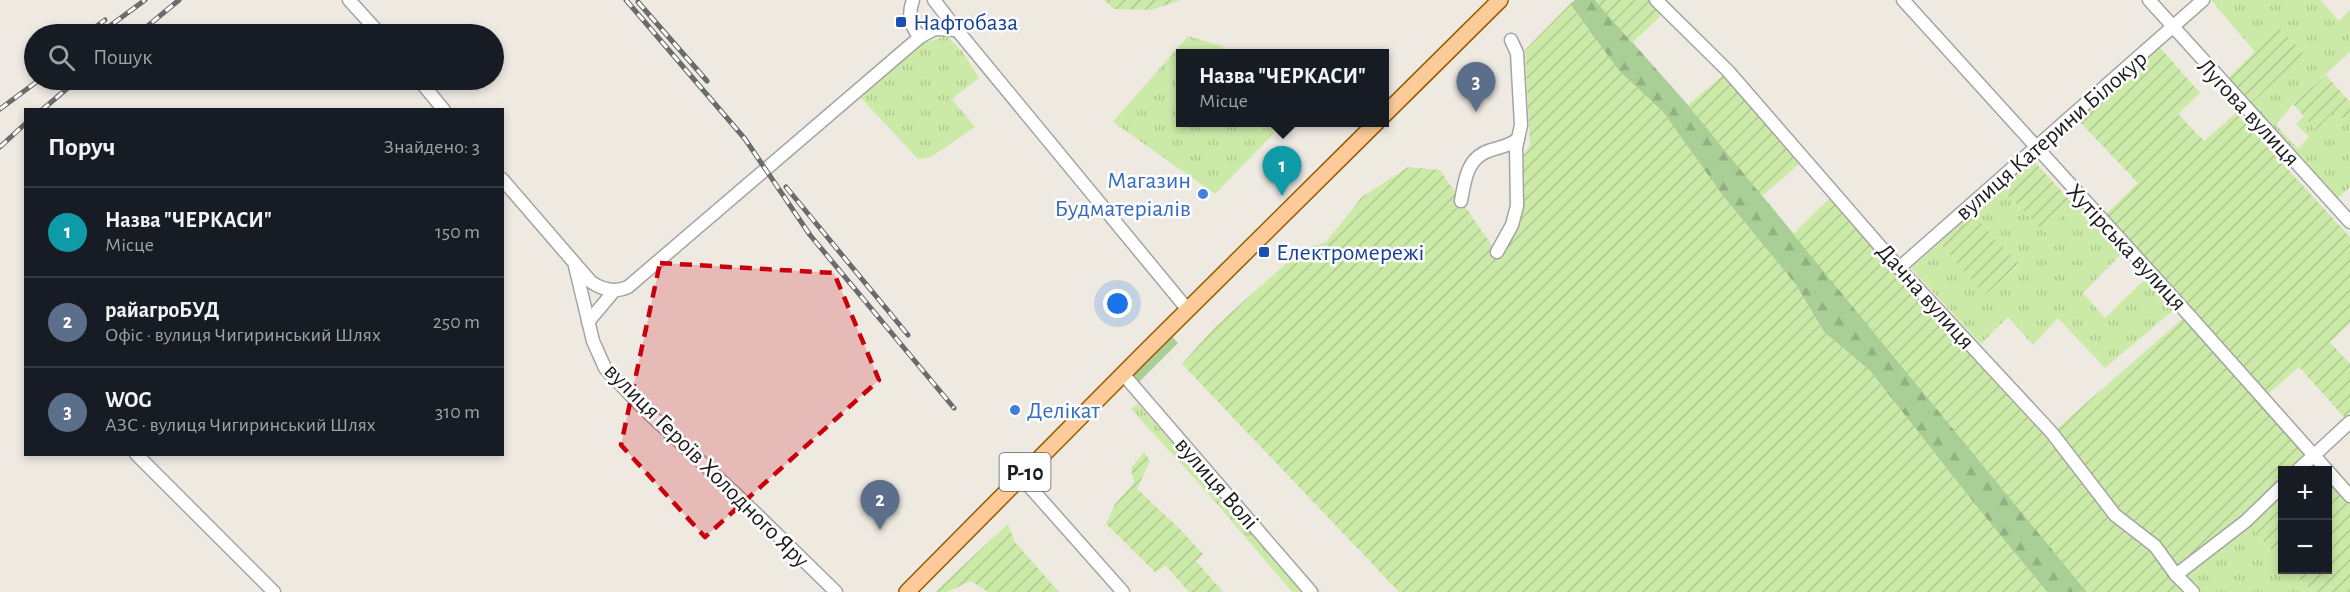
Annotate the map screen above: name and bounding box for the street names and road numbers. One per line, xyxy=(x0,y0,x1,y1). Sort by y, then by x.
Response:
street label: вулиця Катерини Білокур xyxy=(1951,46,2152,225)
street label: Лугова вулиця xyxy=(2193,54,2304,171)
street label: Хутірська вулиця xyxy=(2062,180,2191,316)
street label: Дачна вулиця xyxy=(1872,239,1979,354)
street label: вулиця Героїв Холодного Яру xyxy=(599,359,814,573)
street label: вулиця Волі xyxy=(1170,433,1263,534)
road number: Р-10 xyxy=(1000,453,1050,491)

